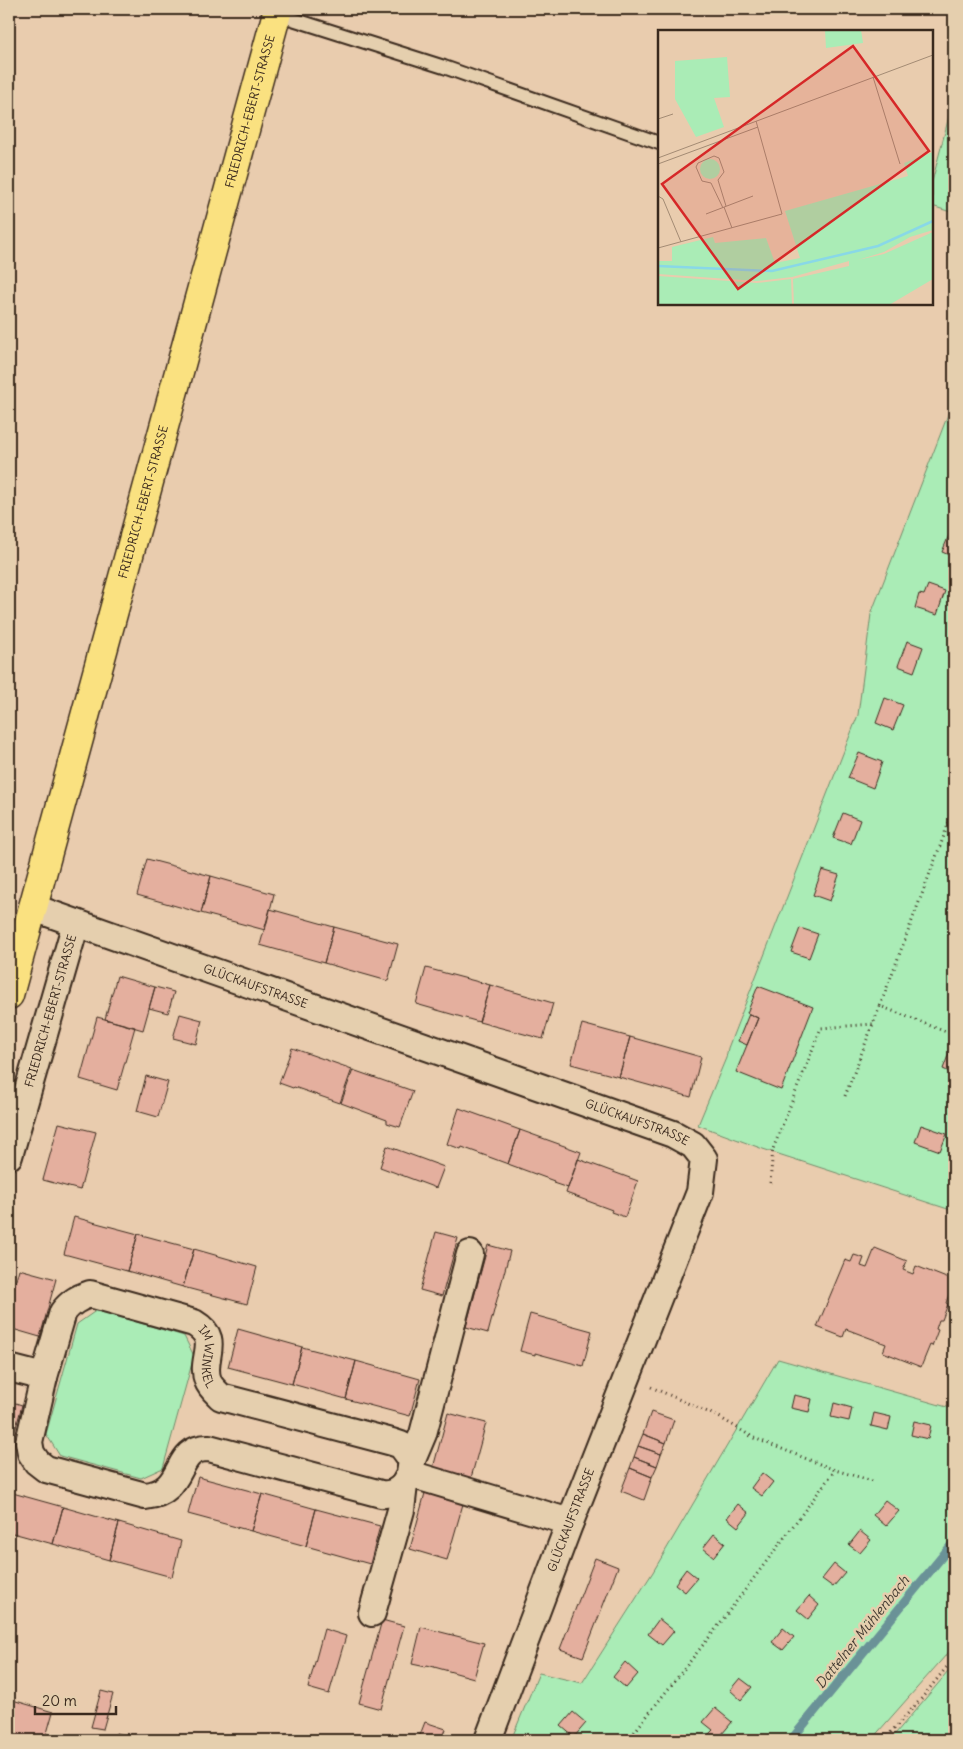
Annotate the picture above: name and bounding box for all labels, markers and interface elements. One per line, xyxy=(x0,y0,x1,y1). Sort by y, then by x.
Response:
inset map xyxy=(658,30,933,305)
street label: FRIEDRICH-EBERT-STRASSE xyxy=(222,33,278,189)
street label: FRIEDRICH-EBERT-STRASSE xyxy=(115,424,171,580)
street label: FRIEDRICH-EBERT-STRASSE xyxy=(21,933,79,1089)
street label: GLÜCKAUFSTRASSE xyxy=(201,960,310,1011)
street label: GLÜCKAUFSTRASSE xyxy=(583,1096,692,1148)
street label: IM WINKEL xyxy=(196,1322,218,1391)
street label: GLÜCKAUFSTRASSE xyxy=(544,1466,597,1574)
water label: Dattelner Mühlenbach xyxy=(811,1571,914,1692)
scale bar xyxy=(35,1684,116,1716)
text: 20 m xyxy=(42,1691,77,1710)

